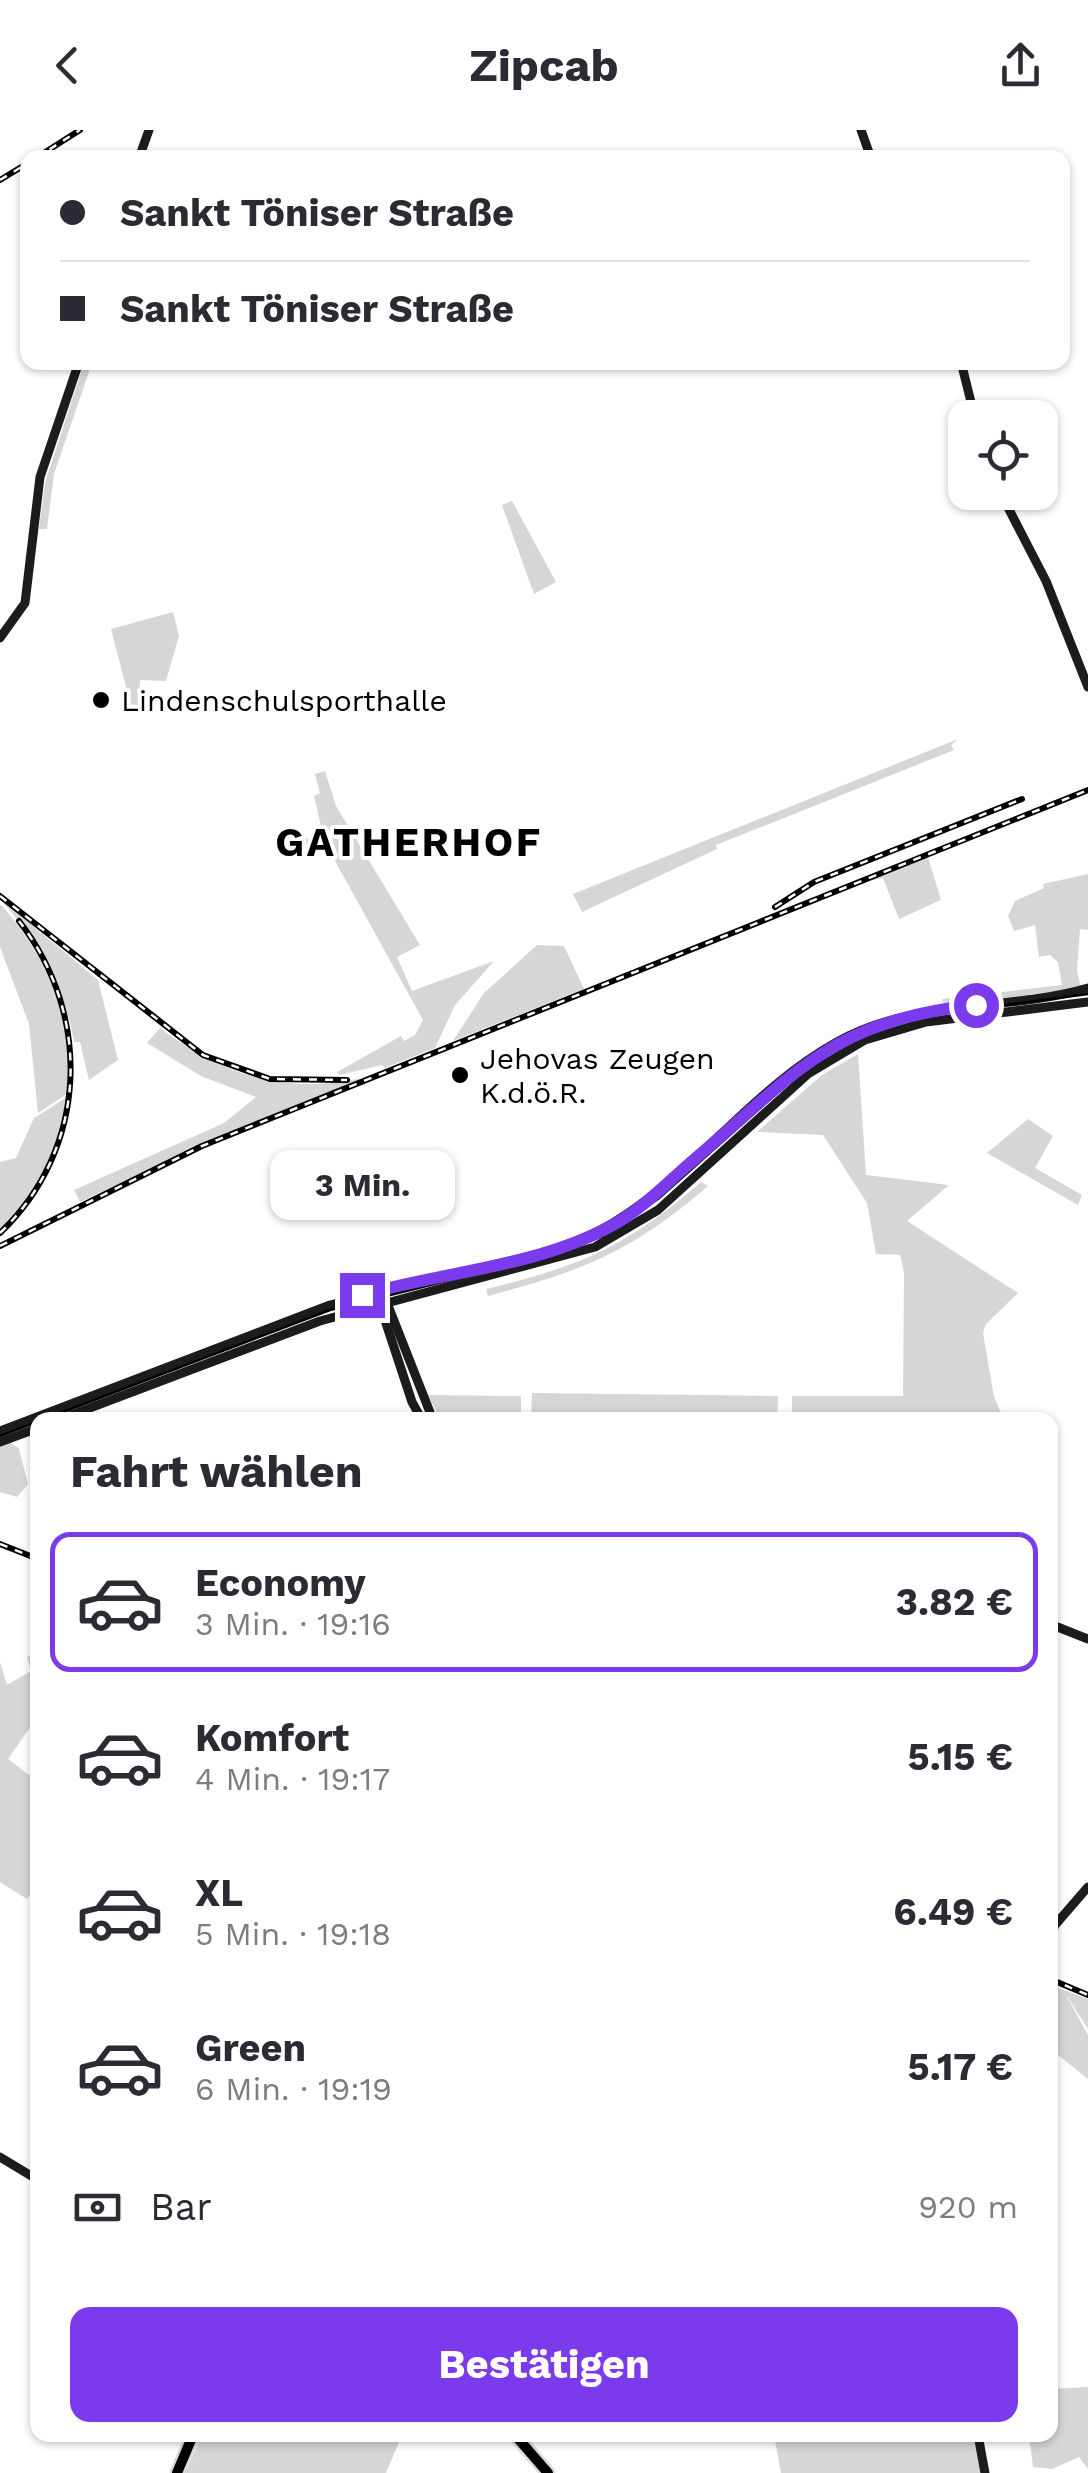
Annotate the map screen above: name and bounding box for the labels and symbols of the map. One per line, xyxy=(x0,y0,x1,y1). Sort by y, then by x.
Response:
place label: Lindenschulsporthalle xyxy=(121,683,447,718)
marker: Lindenschulsporthalle xyxy=(90,689,112,711)
district label: GATHERHOF xyxy=(275,819,543,866)
route start xyxy=(954,983,999,1028)
place label: Jehovas Zeugen K.d.ö.R. xyxy=(480,1041,715,1110)
marker: Jehovas Zeugen K.d.ö.R. xyxy=(449,1064,471,1086)
callout: 3 Min. xyxy=(270,1150,454,1220)
route end xyxy=(340,1273,385,1318)

